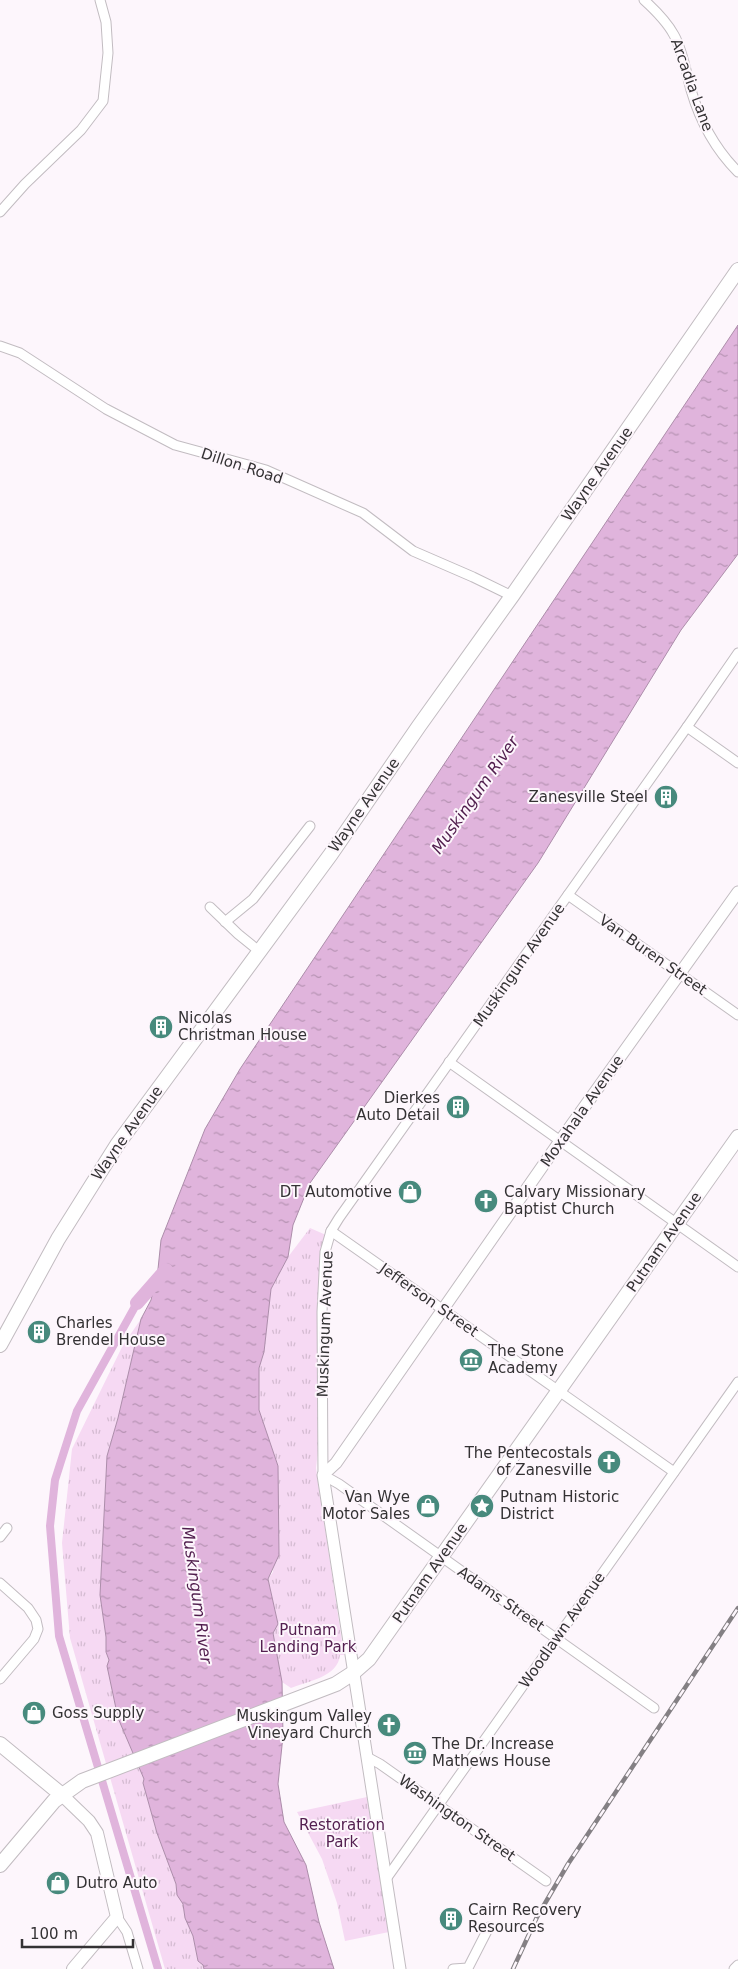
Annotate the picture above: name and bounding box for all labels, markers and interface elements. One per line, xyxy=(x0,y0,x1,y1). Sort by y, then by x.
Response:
street label: Arcadia Lane xyxy=(667,36,717,134)
street label: Wayne Avenue xyxy=(558,423,636,525)
street label: Dillon Road xyxy=(199,444,285,488)
water label: Muskingum River xyxy=(427,732,523,857)
street label: Wayne Avenue xyxy=(325,754,403,856)
building icon: Zanesville Steel xyxy=(653,784,679,810)
place label: Zanesville Steel xyxy=(529,788,648,806)
street label: Muskingum Avenue xyxy=(470,900,568,1030)
street label: Van Buren Street xyxy=(596,911,710,999)
place label: Nicolas Christman House xyxy=(178,1009,307,1044)
building icon: Nicolas Christman House xyxy=(148,1014,174,1040)
street label: Moxahala Avenue xyxy=(537,1052,627,1170)
street label: Wayne Avenue xyxy=(88,1082,166,1184)
place label: Dierkes Auto Detail xyxy=(356,1089,440,1124)
building icon: Dierkes Auto Detail xyxy=(445,1094,471,1120)
shop icon: DT Automotive xyxy=(397,1179,423,1205)
place label: DT Automotive xyxy=(280,1183,392,1201)
place label: Calvary Missionary Baptist Church xyxy=(504,1183,646,1218)
church icon: Calvary Missionary Baptist Church xyxy=(473,1188,499,1214)
street label: Putnam Avenue xyxy=(623,1189,705,1295)
street label: Muskingum Avenue xyxy=(313,1250,337,1398)
street label: Jefferson Street xyxy=(375,1259,482,1341)
place label: Charles Brendel House xyxy=(56,1314,166,1349)
building icon: Charles Brendel House xyxy=(26,1319,52,1345)
place label: The Stone Academy xyxy=(487,1342,564,1377)
museum icon: The Stone Academy xyxy=(458,1347,484,1373)
place label: The Pentecostals of Zanesville xyxy=(464,1444,592,1479)
church icon: The Pentecostals of Zanesville xyxy=(596,1449,622,1475)
place label: Van Wye Motor Sales xyxy=(322,1488,410,1523)
place label: Putnam Historic District xyxy=(500,1488,619,1523)
shop icon: Van Wye Motor Sales xyxy=(415,1493,441,1519)
place icon: Putnam Historic District xyxy=(469,1493,495,1519)
street label: Putnam Avenue xyxy=(389,1520,471,1626)
water label: Muskingum River xyxy=(178,1525,216,1666)
street label: Adams Street xyxy=(454,1563,548,1636)
street label: Woodlawn Avenue xyxy=(515,1569,609,1691)
park label: Putnam Landing Park xyxy=(260,1621,357,1656)
shop icon: Goss Supply xyxy=(21,1700,47,1726)
place label: Goss Supply xyxy=(52,1704,144,1722)
place label: Muskingum Valley Vineyard Church xyxy=(236,1707,372,1742)
church icon: Muskingum Valley Vineyard Church xyxy=(376,1712,402,1738)
place label: The Dr. Increase Mathews House xyxy=(431,1735,554,1770)
museum icon: The Dr. Increase Mathews House xyxy=(402,1740,428,1766)
street label: Washington Street xyxy=(395,1771,519,1865)
park label: Restoration Park xyxy=(299,1816,385,1851)
shop icon: Dutro Auto xyxy=(45,1870,71,1896)
place label: Dutro Auto xyxy=(76,1874,158,1892)
place label: Cairn Recovery Resources xyxy=(468,1901,582,1936)
building icon: Cairn Recovery Resources xyxy=(438,1906,464,1932)
scale bar xyxy=(22,1916,134,1948)
text: 100 m xyxy=(30,1925,78,1943)

